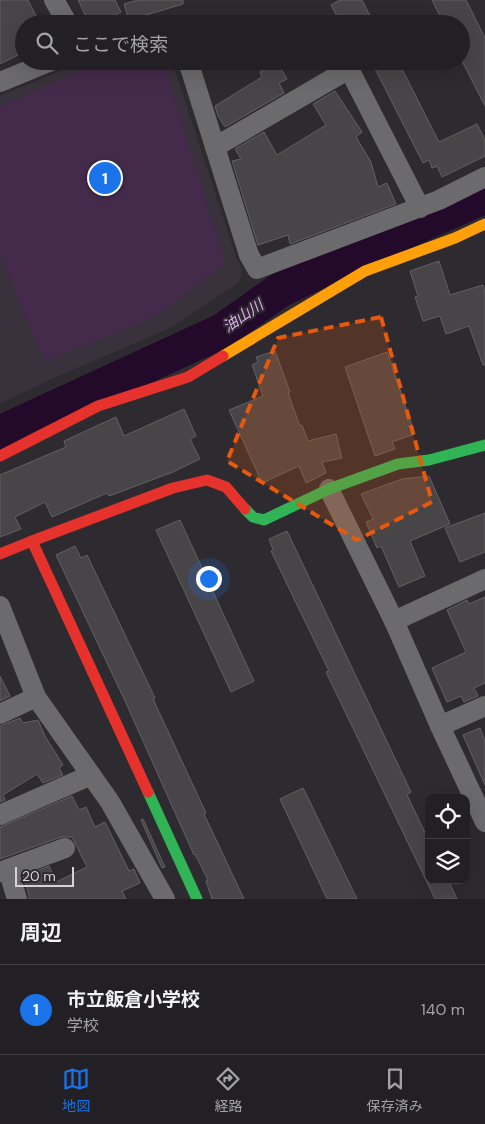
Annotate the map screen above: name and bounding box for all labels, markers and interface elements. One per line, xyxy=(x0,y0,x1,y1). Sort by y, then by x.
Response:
search box xyxy=(15,15,470,70)
icon: search xyxy=(33,29,61,57)
text: ここで検索 xyxy=(73,32,168,57)
pin: 1 xyxy=(89,159,121,197)
water label: 油山川 xyxy=(219,294,269,337)
your location xyxy=(196,566,222,592)
map controls xyxy=(425,794,470,884)
button: locate xyxy=(425,794,470,839)
button: layers xyxy=(425,839,470,884)
scale bar xyxy=(15,864,74,887)
text: 20 m xyxy=(22,867,56,885)
text: 周辺 xyxy=(20,919,62,947)
text: 市立飯倉小学校 xyxy=(67,987,200,1012)
text: 1 xyxy=(33,999,39,1020)
text: 140 m xyxy=(421,999,465,1020)
text: 学校 xyxy=(67,1015,99,1036)
tab: 地図 xyxy=(62,1065,90,1115)
tab: 経路 xyxy=(214,1065,242,1115)
tab: 保存済み xyxy=(367,1065,423,1115)

